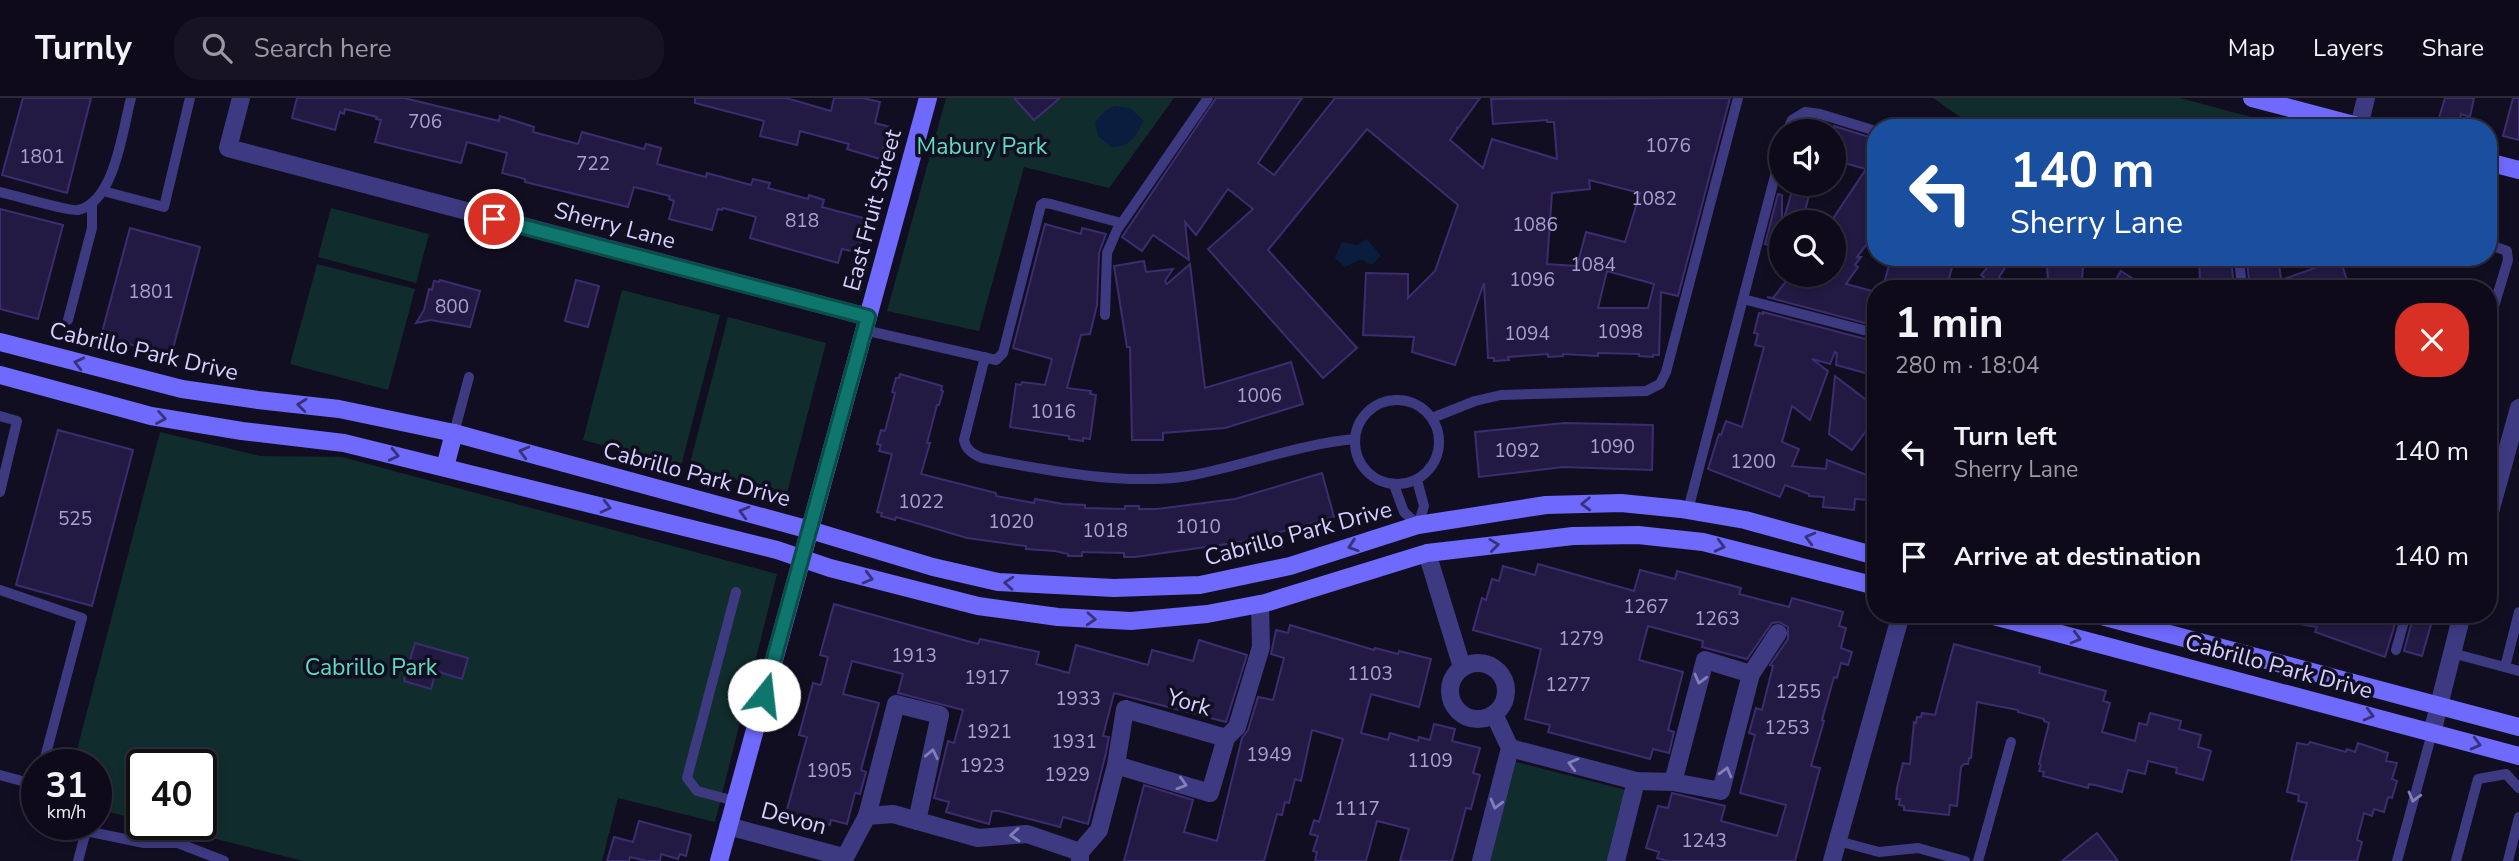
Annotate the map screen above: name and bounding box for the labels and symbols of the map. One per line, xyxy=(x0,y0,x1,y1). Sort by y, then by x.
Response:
house number: 706 xyxy=(408,109,442,135)
street label: East Fruit Street xyxy=(836,125,909,294)
park label: Mabury Park xyxy=(917,131,1048,162)
house number: 1076 xyxy=(1645,133,1691,159)
house number: 1801 xyxy=(19,144,65,170)
house number: 722 xyxy=(576,151,610,177)
house number: 1082 xyxy=(1631,186,1677,212)
pin xyxy=(464,189,524,249)
street label: Sherry Lane xyxy=(551,194,679,257)
house number: 818 xyxy=(785,208,819,234)
house number: 1086 xyxy=(1512,212,1558,238)
house number: 1084 xyxy=(1570,252,1616,278)
house number: 1096 xyxy=(1509,267,1555,293)
house number: 1801 xyxy=(128,279,174,305)
house number: 800 xyxy=(435,294,469,320)
street label: Cabrillo Park Drive xyxy=(46,315,241,388)
house number: 1098 xyxy=(1597,319,1643,345)
house number: 1094 xyxy=(1504,321,1550,347)
one-way arrow xyxy=(73,357,85,371)
house number: 1006 xyxy=(1236,383,1282,409)
one-way arrow xyxy=(297,398,308,413)
house number: 1016 xyxy=(1030,399,1076,425)
one-way arrow xyxy=(154,409,166,424)
house number: 1090 xyxy=(1589,434,1635,460)
street label: Cabrillo Park Drive xyxy=(600,435,794,514)
house number: 1092 xyxy=(1494,438,1540,464)
one-way arrow xyxy=(519,446,531,461)
one-way arrow xyxy=(388,447,400,461)
house number: 1200 xyxy=(1730,449,1776,475)
house number: 1022 xyxy=(898,489,944,515)
street label: Cabrillo Park Drive xyxy=(1201,494,1395,573)
one-way arrow xyxy=(1581,496,1592,511)
one-way arrow xyxy=(600,499,612,513)
house number: 525 xyxy=(58,506,92,532)
one-way arrow xyxy=(738,506,750,520)
house number: 1020 xyxy=(988,509,1034,535)
house number: 1010 xyxy=(1175,514,1221,540)
house number: 1018 xyxy=(1082,518,1128,544)
one-way arrow xyxy=(1804,531,1816,546)
one-way arrow xyxy=(1347,537,1359,552)
one-way arrow xyxy=(1488,538,1500,553)
one-way arrow xyxy=(1714,538,1726,552)
one-way arrow xyxy=(862,570,874,584)
one-way arrow xyxy=(1003,576,1014,591)
house number: 1267 xyxy=(1623,594,1669,620)
house number: 1263 xyxy=(1694,606,1740,632)
one-way arrow xyxy=(1086,611,1097,626)
house number: 1279 xyxy=(1558,626,1604,652)
street label: Cabrillo Park Drive xyxy=(2182,627,2376,706)
one-way arrow xyxy=(2070,630,2082,644)
house number: 1913 xyxy=(891,643,937,669)
park label: Cabrillo Park xyxy=(305,652,438,683)
position arrow xyxy=(727,658,801,732)
house number: 1103 xyxy=(1347,661,1393,687)
house number: 1917 xyxy=(964,665,1010,691)
house number: 1277 xyxy=(1545,672,1591,698)
one-way arrow xyxy=(1694,673,1708,685)
house number: 1255 xyxy=(1775,679,1821,705)
street label: York xyxy=(1162,681,1215,724)
house number: 1933 xyxy=(1055,686,1101,712)
one-way arrow xyxy=(2362,707,2374,722)
house number: 1253 xyxy=(1764,715,1810,741)
house number: 1921 xyxy=(966,719,1012,745)
house number: 1931 xyxy=(1051,729,1097,755)
one-way arrow xyxy=(2470,736,2482,750)
house number: 1949 xyxy=(1246,742,1292,768)
one-way arrow xyxy=(923,748,938,760)
house number: 1109 xyxy=(1407,748,1453,774)
speed limit sign: 40 xyxy=(126,749,217,840)
house number: 1923 xyxy=(959,753,1005,779)
house number: 1905 xyxy=(806,758,852,784)
one-way arrow xyxy=(1568,758,1580,772)
house number: 1929 xyxy=(1044,762,1090,788)
one-way arrow xyxy=(1718,766,1732,778)
one-way arrow xyxy=(1175,776,1187,791)
one-way arrow xyxy=(2408,791,2423,803)
street label: Devon xyxy=(758,795,830,842)
house number: 1117 xyxy=(1334,796,1380,822)
one-way arrow xyxy=(1489,798,1504,810)
one-way arrow xyxy=(1009,827,1020,842)
house number: 1243 xyxy=(1681,828,1727,854)

